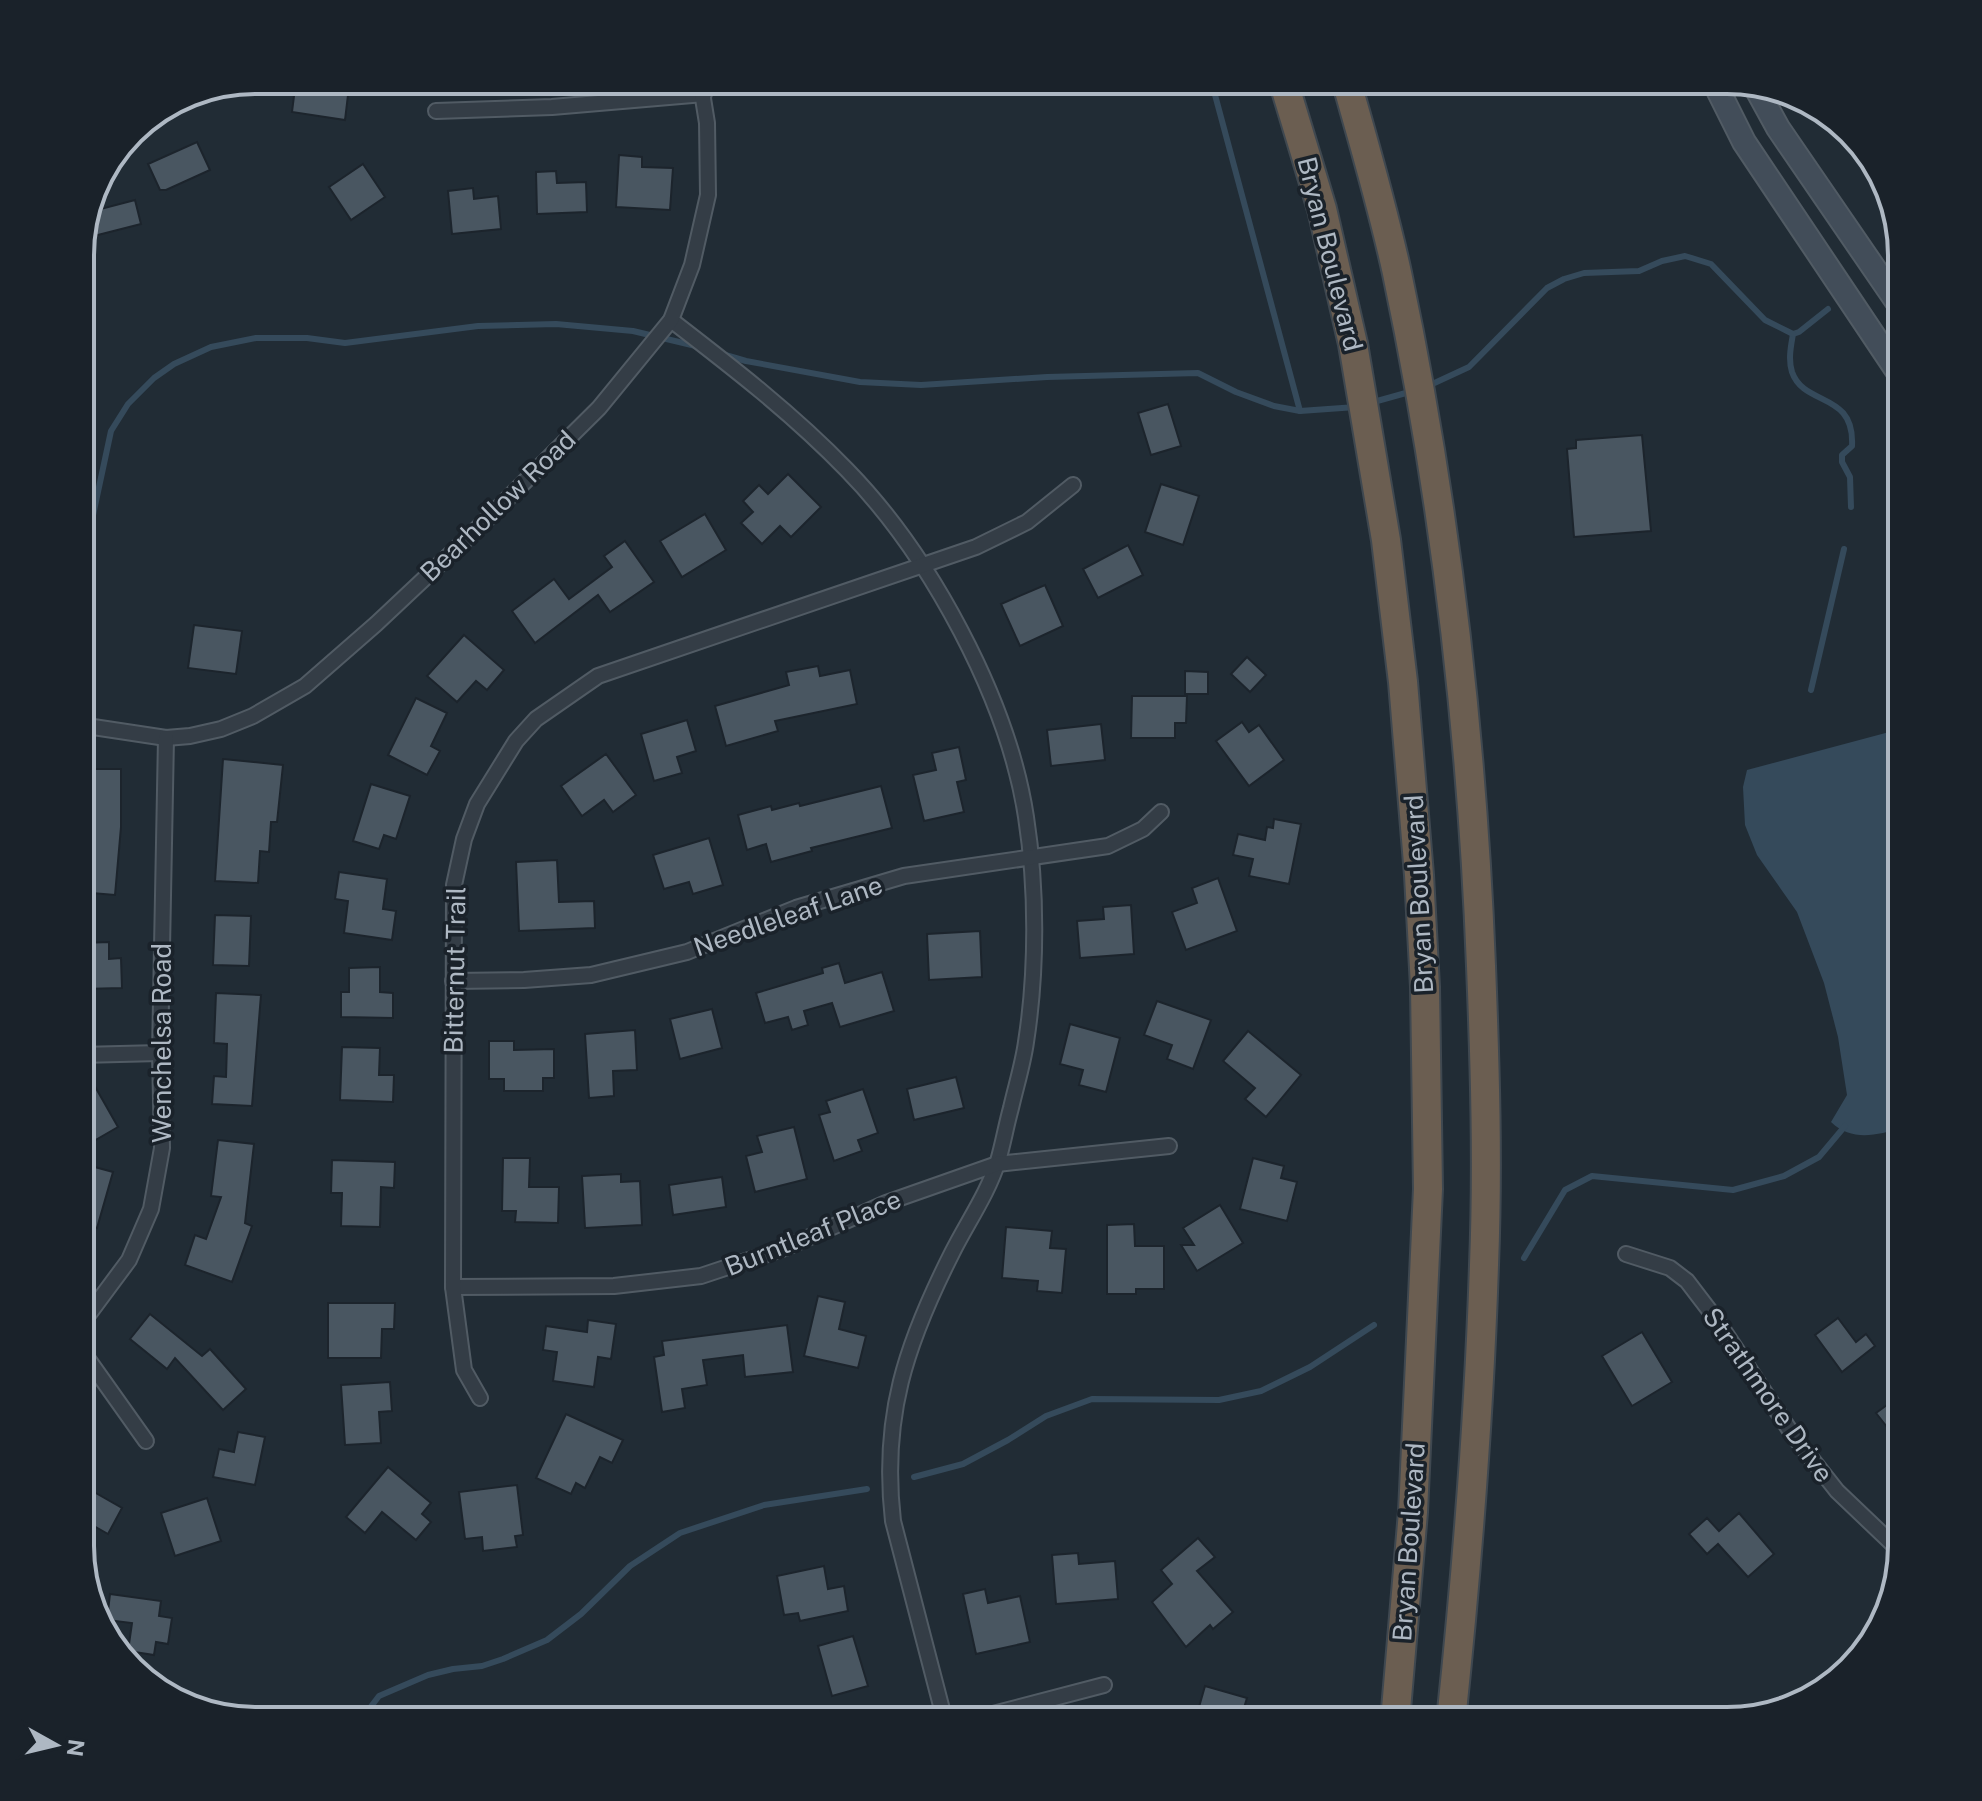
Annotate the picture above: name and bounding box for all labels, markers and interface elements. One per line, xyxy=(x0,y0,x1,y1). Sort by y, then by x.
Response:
street label: Bryan Boulevard xyxy=(1291,154,1370,354)
street label: Bearhollow Road xyxy=(414,424,582,588)
street label: Bryan Boulevard xyxy=(1398,794,1439,994)
street label: Needleleaf Lane xyxy=(689,869,886,962)
street label: Bitternut Trail xyxy=(438,886,471,1054)
street label: Wenchelsa Road xyxy=(146,943,177,1143)
street label: Burntleaf Place xyxy=(720,1183,905,1282)
street label: Strathmore Drive xyxy=(1697,1302,1840,1488)
street label: Bryan Boulevard xyxy=(1386,1442,1431,1642)
north arrow xyxy=(16,1705,96,1785)
text: N xyxy=(62,1737,90,1758)

